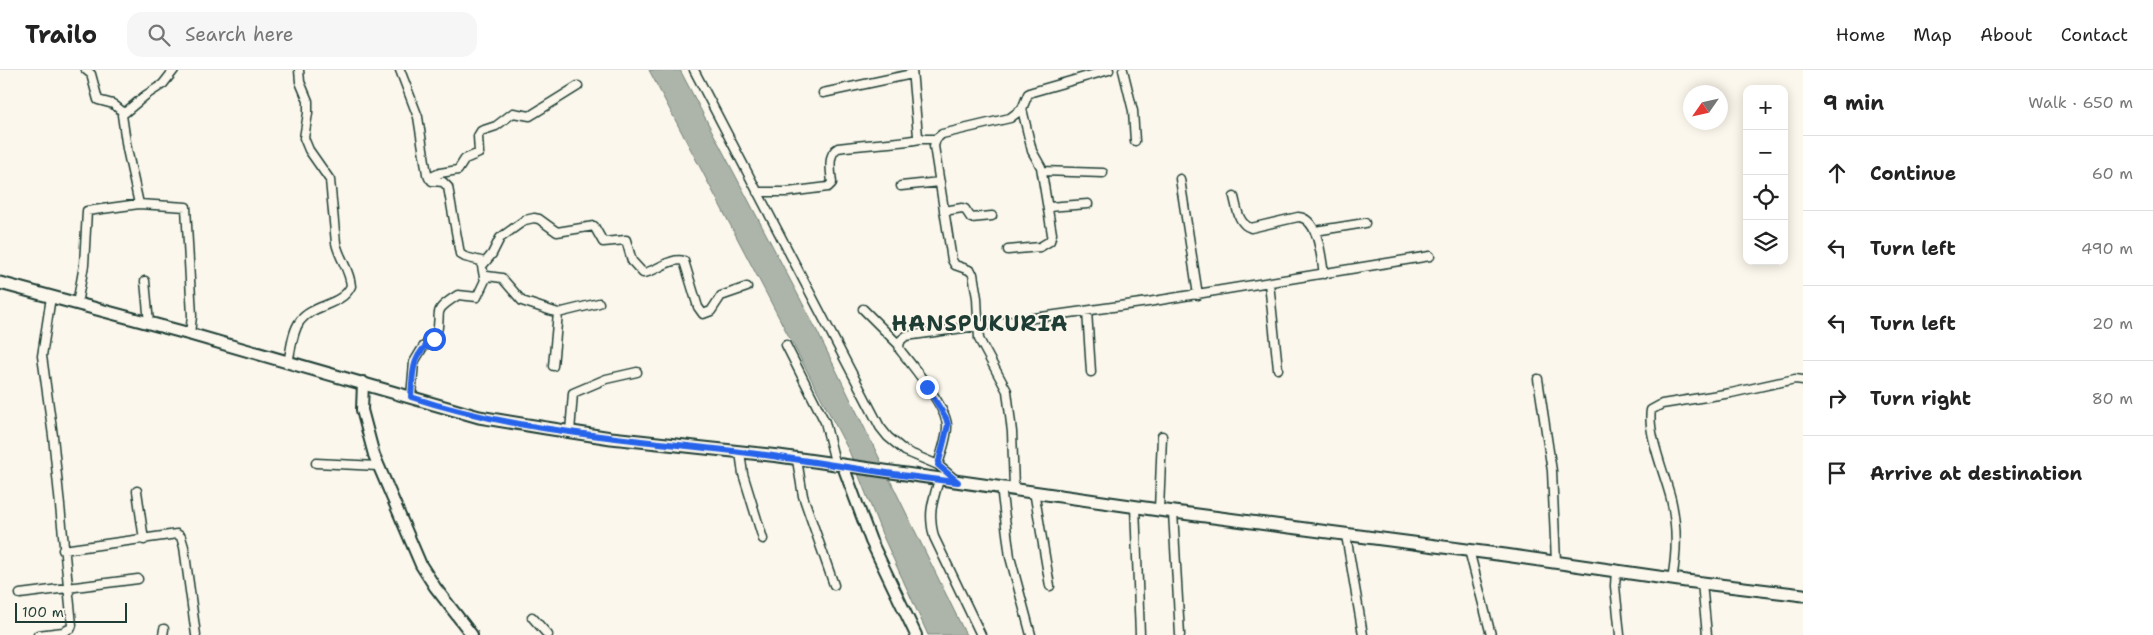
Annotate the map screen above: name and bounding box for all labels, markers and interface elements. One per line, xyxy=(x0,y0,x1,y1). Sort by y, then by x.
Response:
search box xyxy=(127,12,477,57)
text: Trailo xyxy=(25,19,97,51)
icon: search xyxy=(145,21,173,49)
text: Search here xyxy=(185,22,294,47)
text: Home xyxy=(1836,23,1885,47)
text: Map xyxy=(1913,23,1952,47)
text: About xyxy=(1980,23,2033,47)
text: Contact xyxy=(2061,23,2128,47)
north arrow xyxy=(1683,85,1728,130)
map controls xyxy=(1743,85,1788,265)
button: + xyxy=(1743,85,1788,130)
text: 9 min xyxy=(1823,89,1884,117)
text: Walk · 650 m xyxy=(2028,92,2133,113)
button: − xyxy=(1743,130,1788,175)
icon: ahead xyxy=(1823,159,1851,187)
text: Continue xyxy=(1870,161,1956,186)
text: 60 m xyxy=(2092,163,2133,184)
button: locate xyxy=(1743,175,1788,220)
button: layers xyxy=(1743,220,1788,265)
icon: left xyxy=(1823,234,1851,262)
text: Turn left xyxy=(1870,236,1956,261)
text: 490 m xyxy=(2081,238,2133,259)
district label: HANSPUKURIA xyxy=(892,309,1068,338)
icon: left xyxy=(1823,309,1851,337)
text: Turn left xyxy=(1870,311,1956,336)
text: 20 m xyxy=(2092,313,2133,334)
route start xyxy=(423,328,446,351)
route end xyxy=(916,376,939,399)
icon: right xyxy=(1823,384,1851,412)
text: Turn right xyxy=(1870,386,1971,411)
text: 80 m xyxy=(2092,388,2133,409)
icon: arrive xyxy=(1823,459,1851,487)
text: Arrive at destination xyxy=(1870,461,2082,486)
scale bar xyxy=(15,600,128,623)
text: 100 m xyxy=(22,603,64,621)

